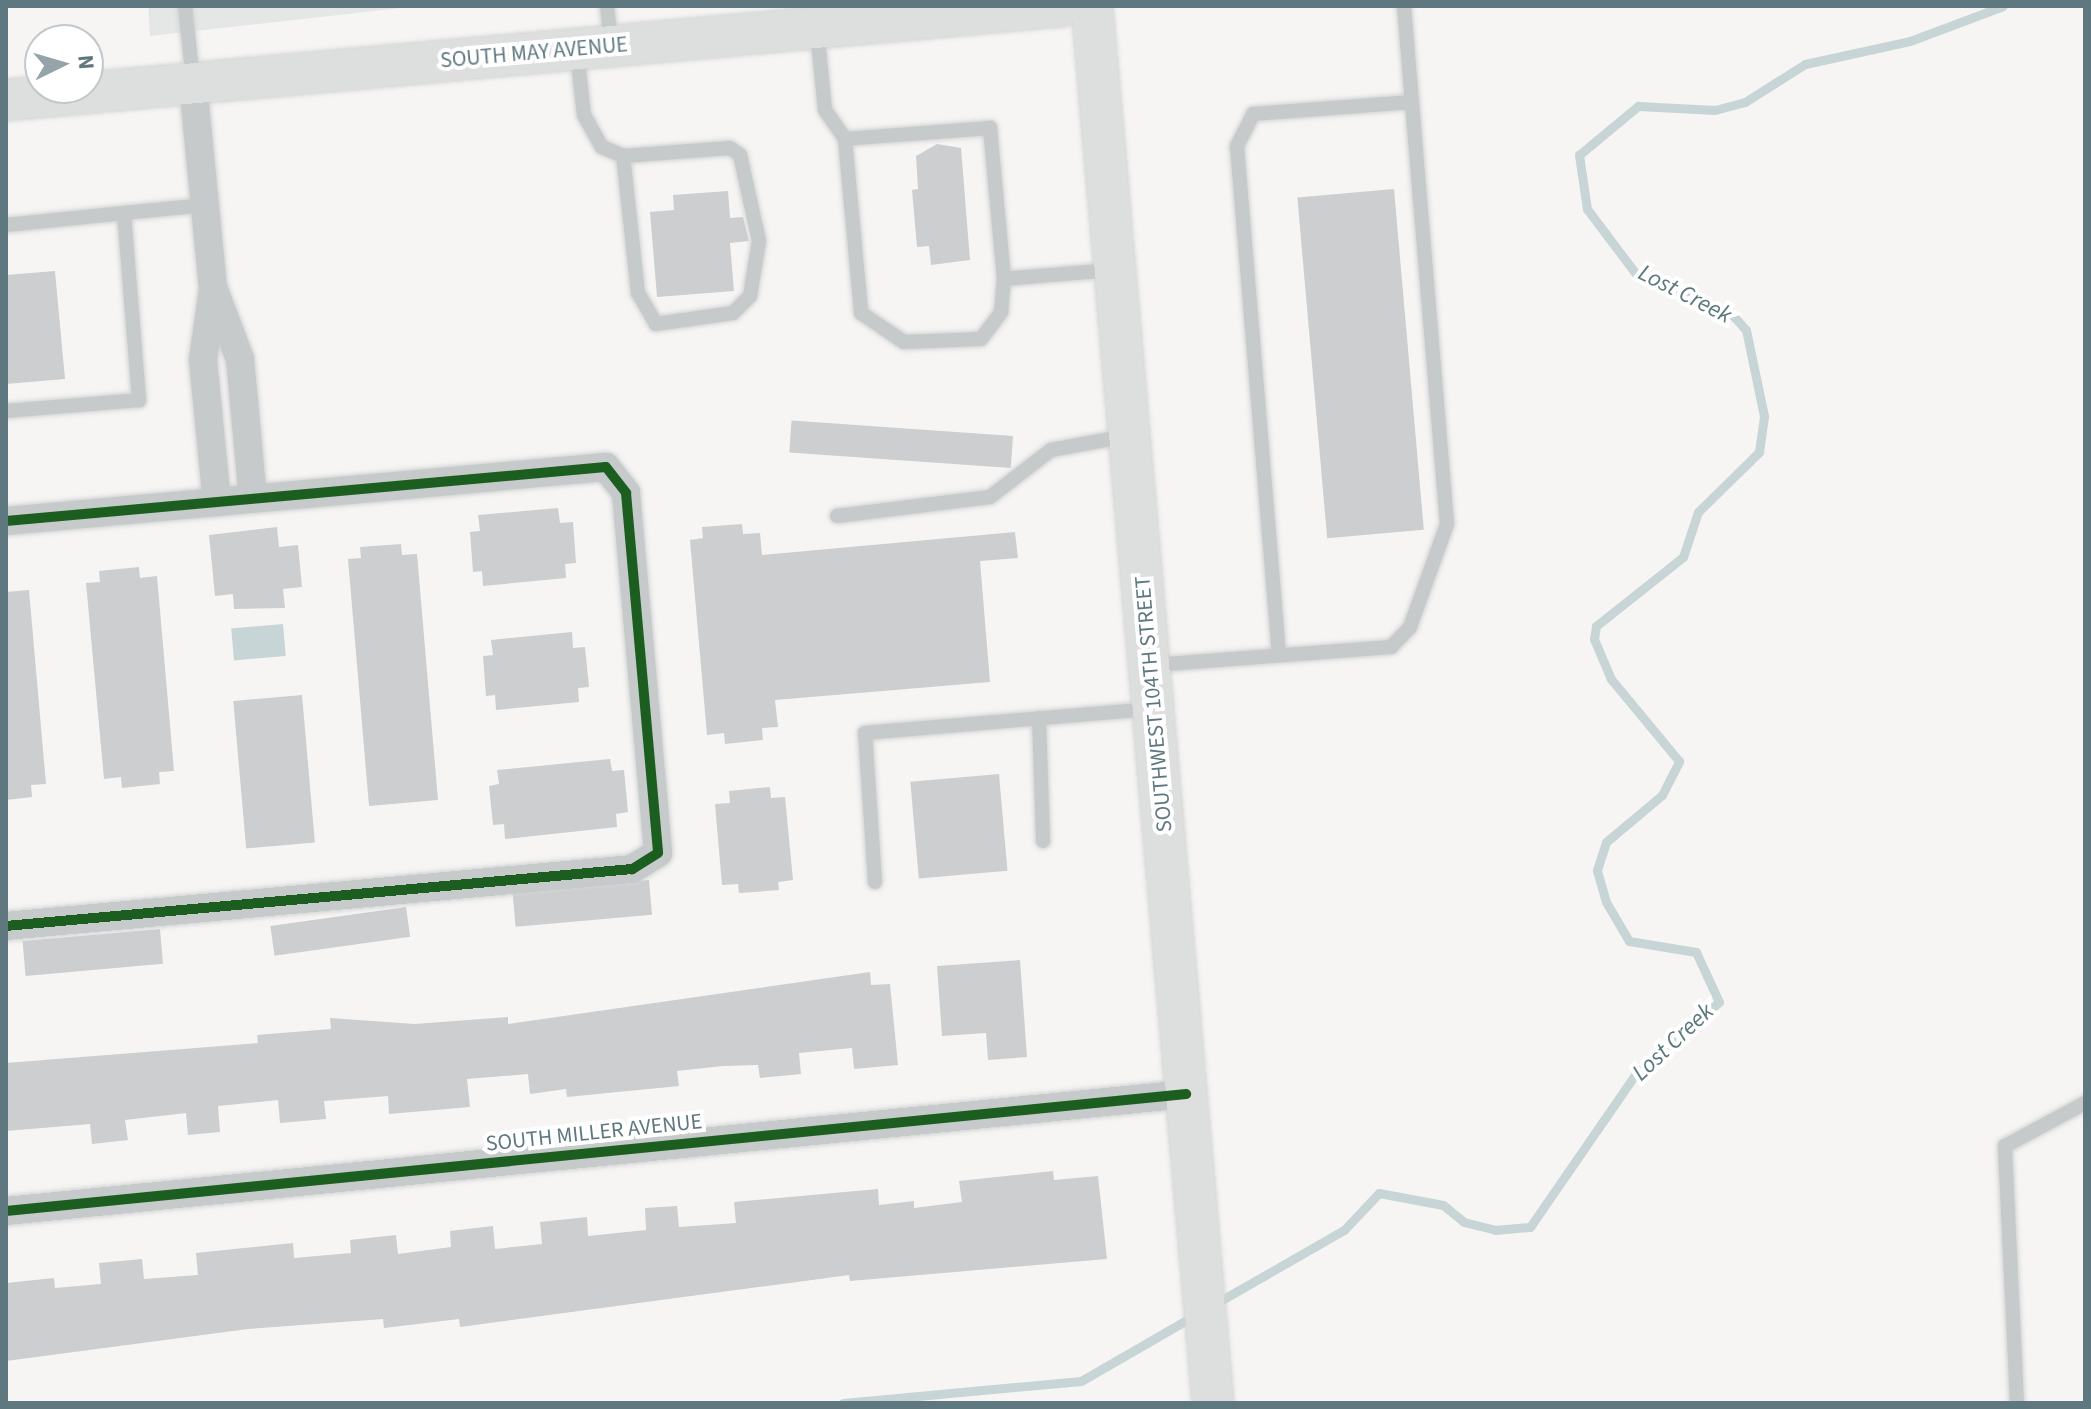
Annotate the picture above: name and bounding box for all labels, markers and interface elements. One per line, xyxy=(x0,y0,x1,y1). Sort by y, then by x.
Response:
north arrow xyxy=(24,24,104,104)
street label: SOUTH MAY AVENUE xyxy=(439,32,629,74)
text: N xyxy=(69,53,102,71)
water label: Lost Creek xyxy=(1633,258,1737,330)
street label: SOUTHWEST 104TH STREET xyxy=(1130,575,1178,833)
water label: Lost Creek xyxy=(1626,997,1720,1087)
street label: SOUTH MILLER AVENUE xyxy=(485,1109,703,1157)

